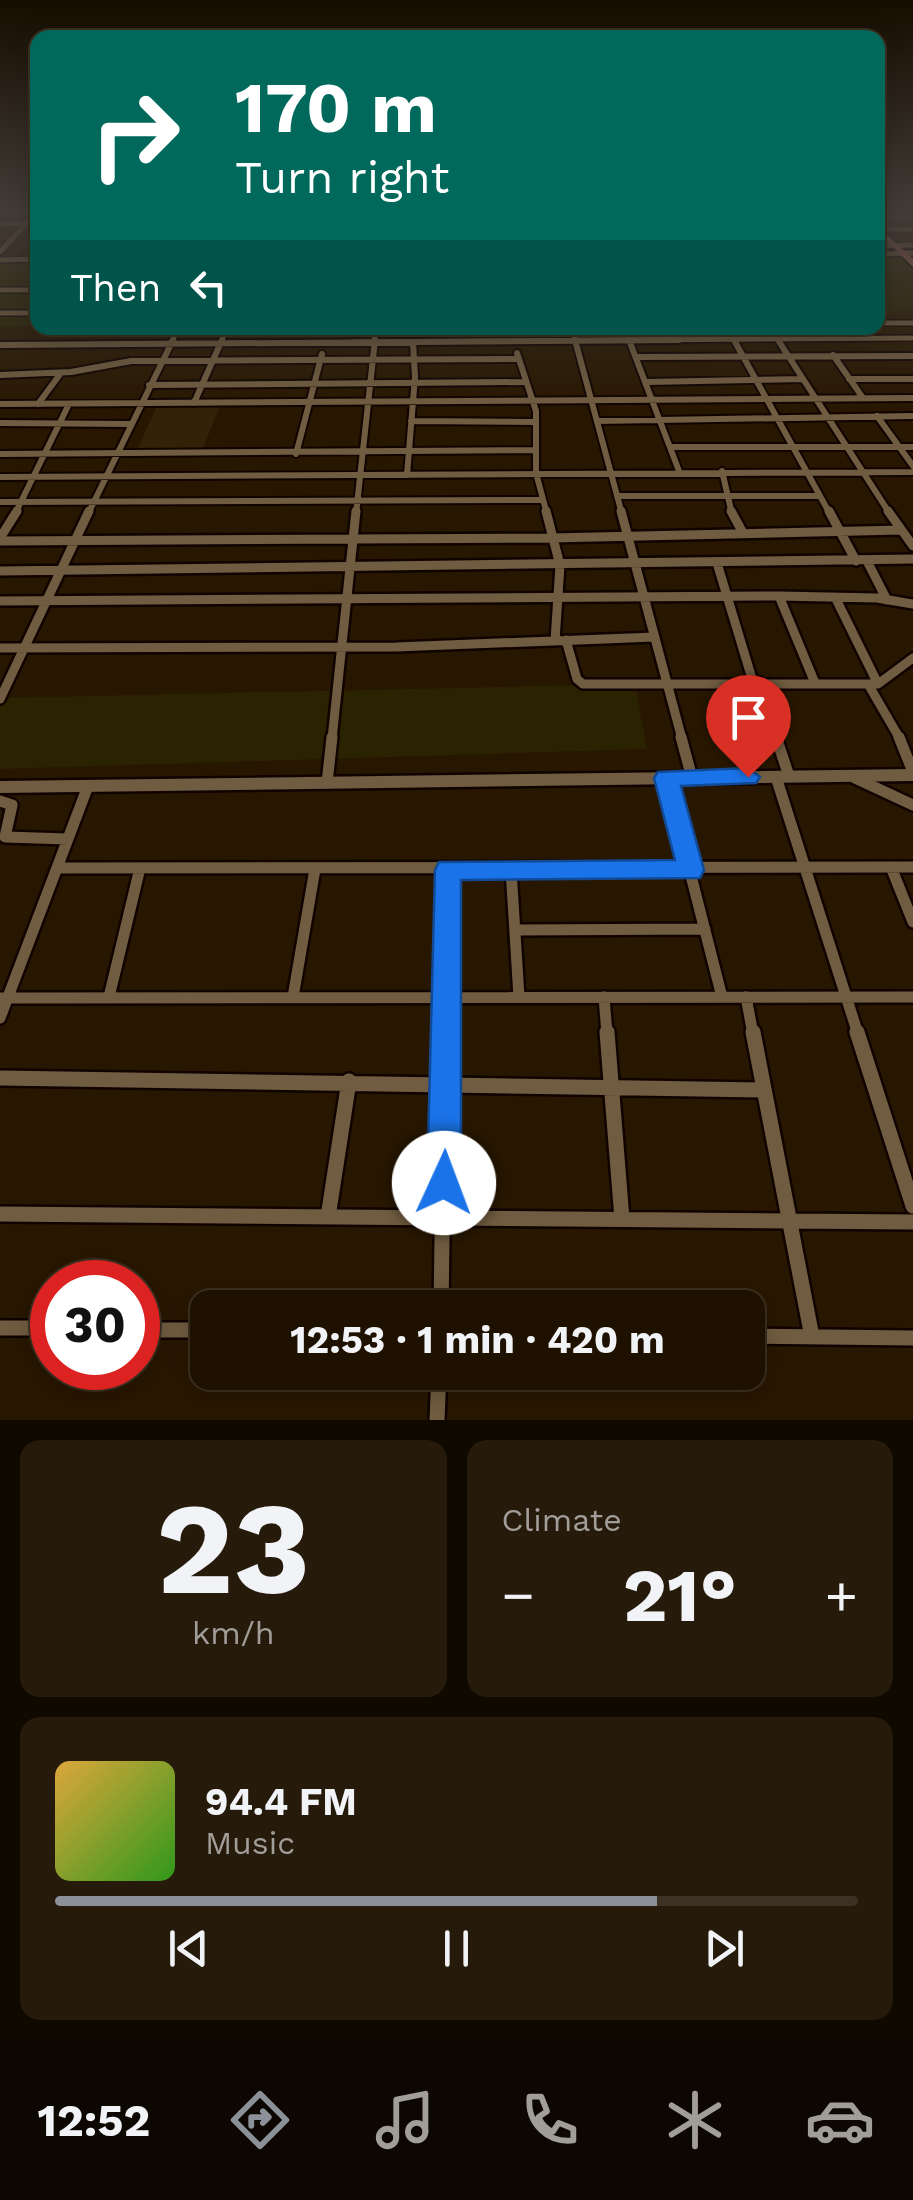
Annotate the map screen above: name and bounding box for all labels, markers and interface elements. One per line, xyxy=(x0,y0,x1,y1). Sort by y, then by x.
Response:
text: 170 m xyxy=(235,67,437,149)
icon: right xyxy=(70,70,200,200)
text: Turn right xyxy=(235,151,449,204)
icon: left xyxy=(181,260,236,315)
text: Then xyxy=(70,266,161,310)
pin xyxy=(706,675,791,778)
icon: arrive xyxy=(721,690,776,745)
position arrow xyxy=(392,1131,496,1235)
speed limit sign: 30 xyxy=(30,1260,160,1390)
text: 12:53 · 1 min · 420 m xyxy=(290,1318,665,1362)
text: 23 xyxy=(156,1472,311,1625)
text: Climate xyxy=(502,1501,622,1539)
text: 21° xyxy=(623,1551,737,1639)
text: − xyxy=(502,1563,535,1627)
text: + xyxy=(825,1563,858,1627)
text: km/h xyxy=(192,1614,274,1652)
text: 94.4 FM xyxy=(205,1780,357,1824)
text: Music xyxy=(205,1824,295,1862)
icon: previous xyxy=(161,1921,216,1976)
icon: pause xyxy=(429,1921,484,1976)
icon: next xyxy=(697,1921,752,1976)
icon: directions xyxy=(225,2085,295,2155)
icon: music xyxy=(370,2085,440,2155)
icon: phone xyxy=(515,2085,585,2155)
icon: climate xyxy=(660,2085,730,2155)
icon: car xyxy=(805,2085,875,2155)
text: 12:52 xyxy=(38,2094,150,2147)

